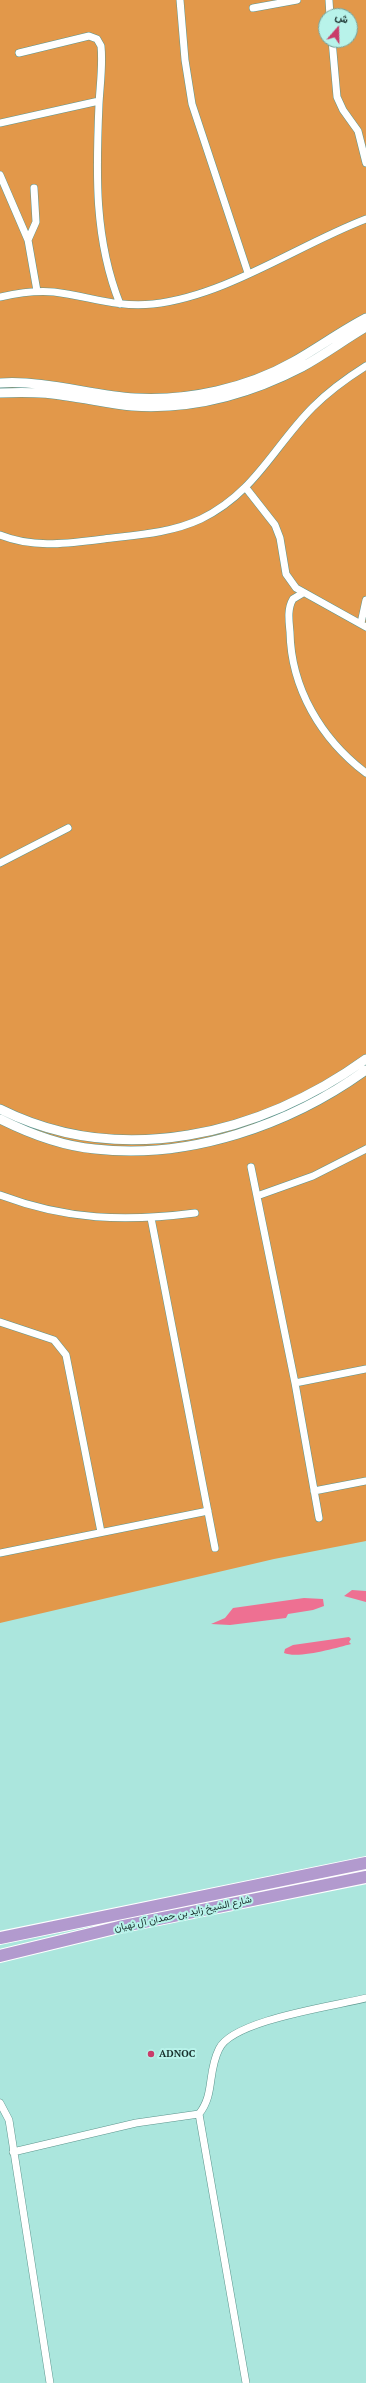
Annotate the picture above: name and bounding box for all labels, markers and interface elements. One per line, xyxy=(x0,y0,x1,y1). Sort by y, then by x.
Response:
north arrow xyxy=(318,8,358,48)
text: ش xyxy=(333,9,350,27)
street label: شارع الشيخ زايد بن حمدان آل نهيان xyxy=(113,1894,253,1934)
place label: ADNOC xyxy=(159,2048,195,2060)
marker: ADNOC xyxy=(146,2049,156,2059)

